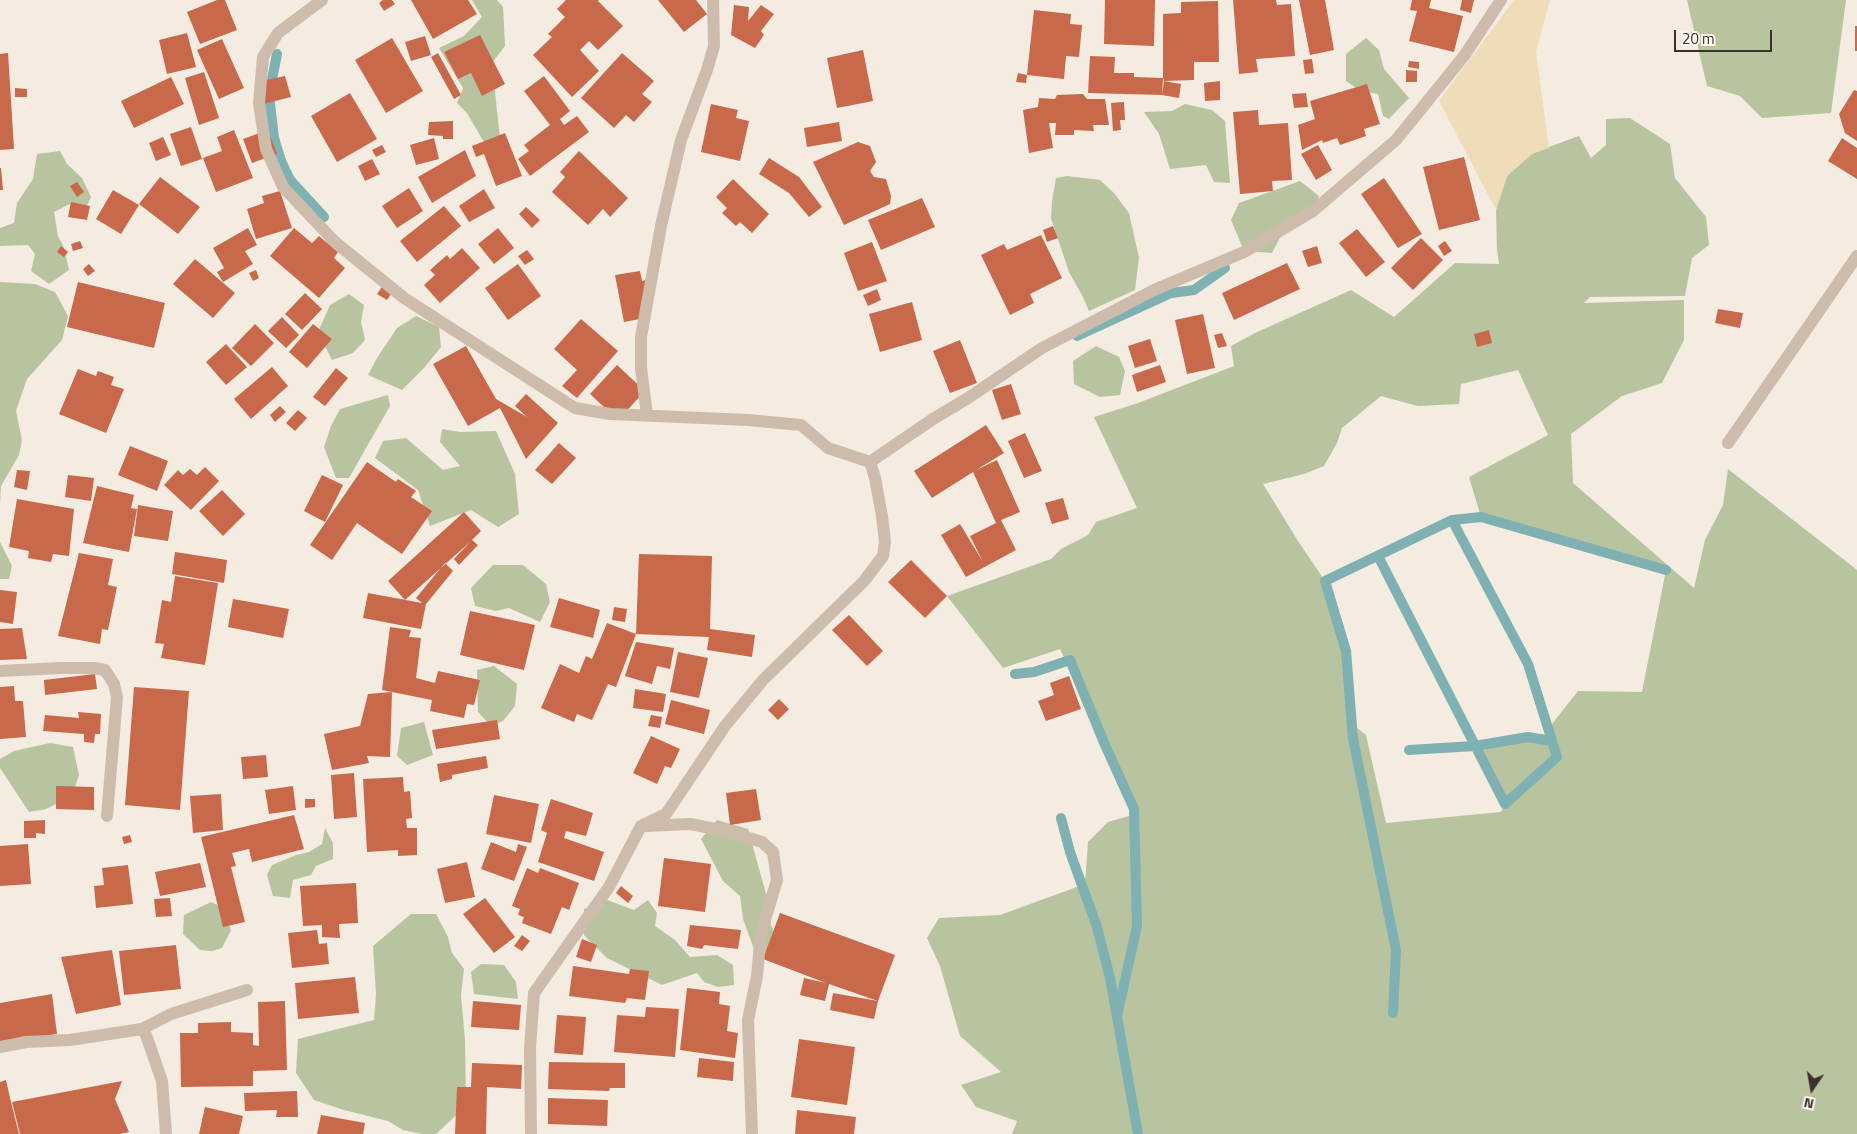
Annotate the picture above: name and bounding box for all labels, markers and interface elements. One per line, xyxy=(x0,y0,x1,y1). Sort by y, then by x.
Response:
scale bar xyxy=(1677,20,1774,52)
text: 20 m xyxy=(1682,27,1715,50)
north arrow xyxy=(1787,1064,1837,1114)
text: N xyxy=(1802,1093,1816,1115)

